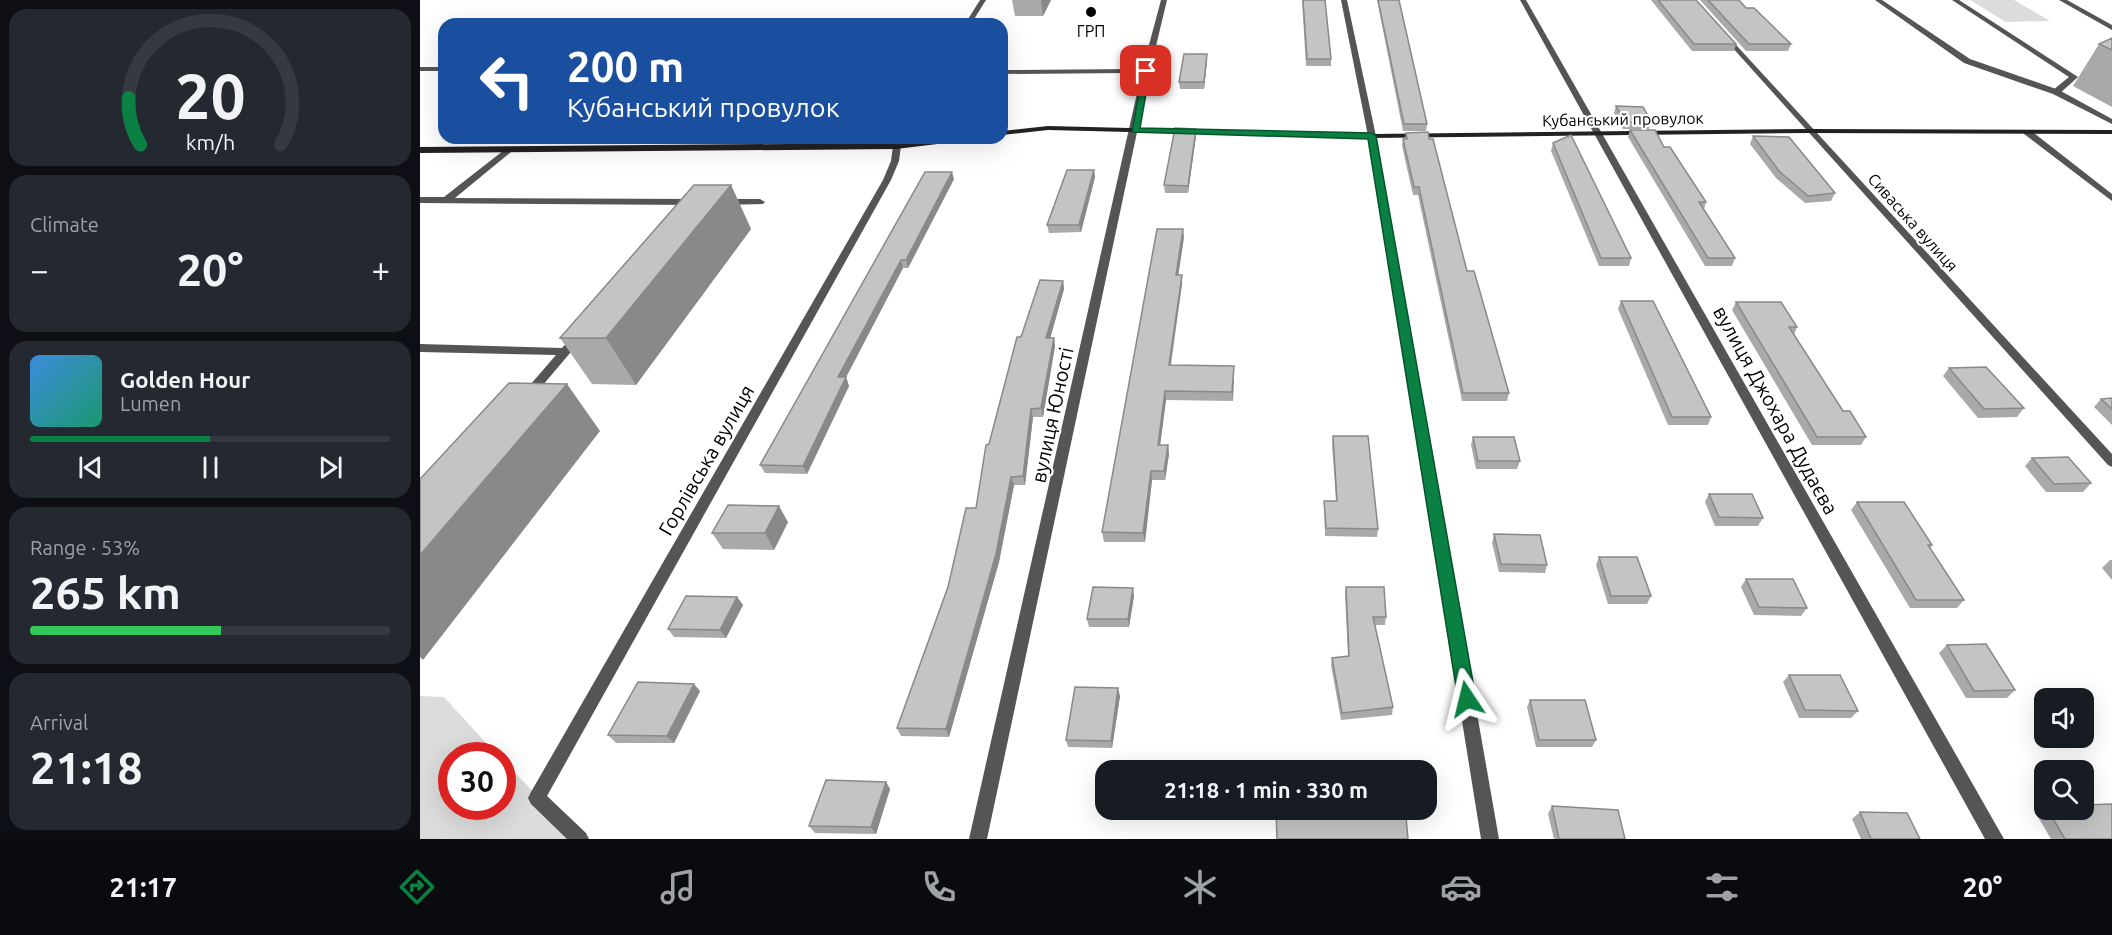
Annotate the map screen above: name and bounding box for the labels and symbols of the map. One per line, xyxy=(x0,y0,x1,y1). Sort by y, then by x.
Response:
marker: ГРП xyxy=(1084,5,1098,19)
place label: ГРП xyxy=(1077,22,1105,40)
pin xyxy=(1120,45,1171,96)
street label: Кубанський провулок xyxy=(1542,109,1704,129)
street label: Сиваська вулиця xyxy=(1864,169,1962,275)
street label: вулиця Джохара Дудаєва xyxy=(1709,302,1843,518)
street label: вулиця Юності xyxy=(1026,345,1078,485)
street label: Горлівська вулиця xyxy=(654,381,758,539)
position arrow xyxy=(1435,667,1499,731)
speed limit sign: 30 xyxy=(438,742,516,820)

